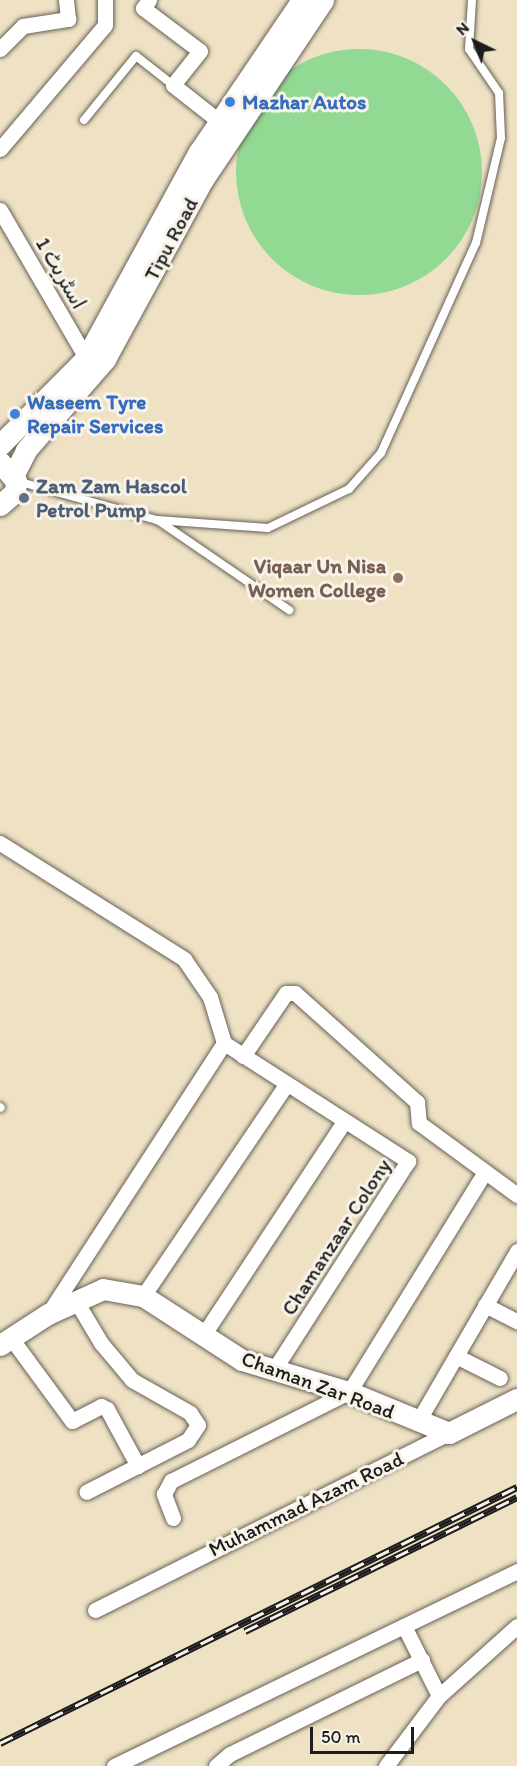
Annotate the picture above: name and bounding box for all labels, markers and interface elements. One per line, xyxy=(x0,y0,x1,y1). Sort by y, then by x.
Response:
north arrow xyxy=(445,12,505,72)
text: N xyxy=(452,18,473,39)
place label: Mazhar Autos xyxy=(242,89,366,115)
marker: Mazhar Autos xyxy=(223,95,237,109)
street label: Tipu Road xyxy=(139,193,203,285)
street label: اسٹریٹ 1 xyxy=(30,233,92,313)
place label: Waseem Tyre Repair Services xyxy=(27,389,164,439)
marker: Waseem Tyre Repair Services xyxy=(8,407,22,421)
place label: Zam Zam Hascol Petrol Pump xyxy=(36,473,188,523)
marker: Zam Zam Hascol Petrol Pump xyxy=(17,491,31,505)
place label: Viqaar Un Nisa Women College xyxy=(247,553,386,603)
marker: Viqaar Un Nisa Women College xyxy=(391,571,405,585)
street label: Chamanzaar Colony xyxy=(276,1154,396,1320)
street label: Chaman Zar Road xyxy=(238,1346,398,1424)
street label: Muhammad Azam Road xyxy=(205,1446,407,1562)
scale bar xyxy=(313,1715,416,1753)
text: 50 m xyxy=(321,1726,361,1748)

